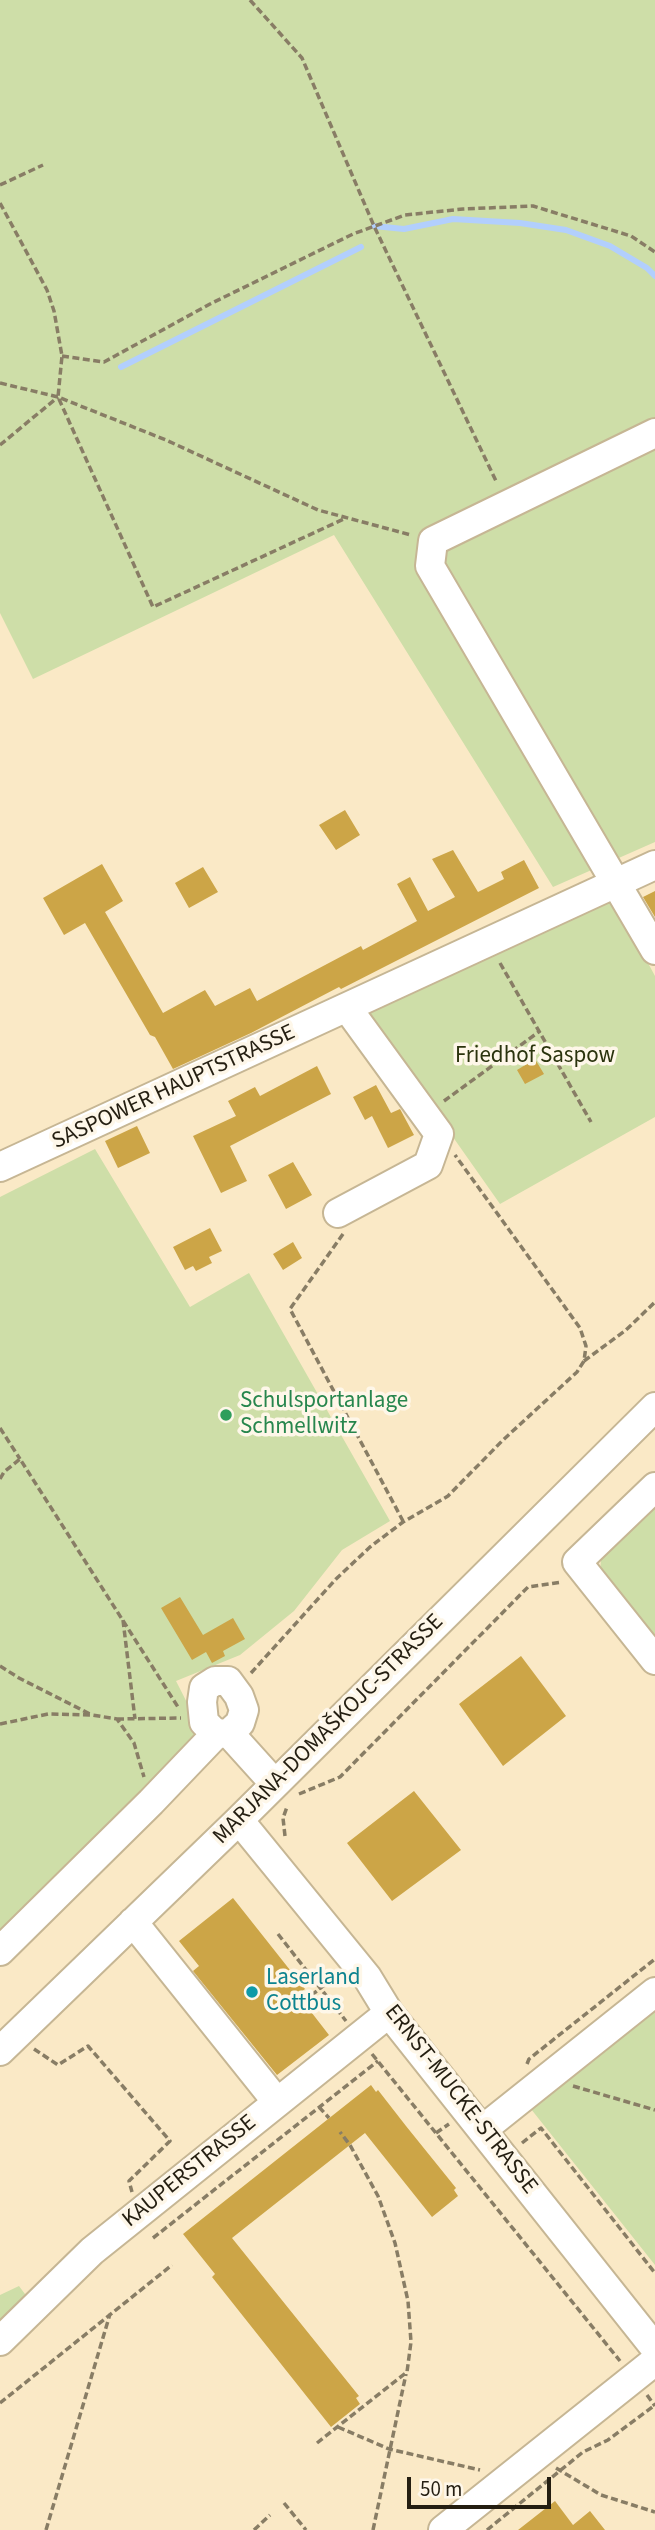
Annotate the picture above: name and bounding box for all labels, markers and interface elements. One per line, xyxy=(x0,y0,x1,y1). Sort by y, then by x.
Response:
street label: SASPOWER HAUPTSTRASSE xyxy=(48,1020,300,1156)
park label: Friedhof Saspow xyxy=(455,1043,615,1071)
place label: Schulsportanlage Schmellwitz xyxy=(240,1388,408,1442)
marker: Schulsportanlage Schmellwitz xyxy=(218,1407,234,1423)
street label: MARJANA-DOMAŠKOJC-STRASSE xyxy=(208,1609,450,1851)
place label: Laserland Cottbus xyxy=(266,1965,361,2019)
marker: Laserland Cottbus xyxy=(244,1984,260,2000)
street label: ERNST-MUCKE-STRASSE xyxy=(378,2000,542,2200)
street label: KAUPERSTRASSE xyxy=(118,2110,262,2234)
scale bar xyxy=(410,2464,554,2508)
text: 50 m xyxy=(420,2474,462,2504)

